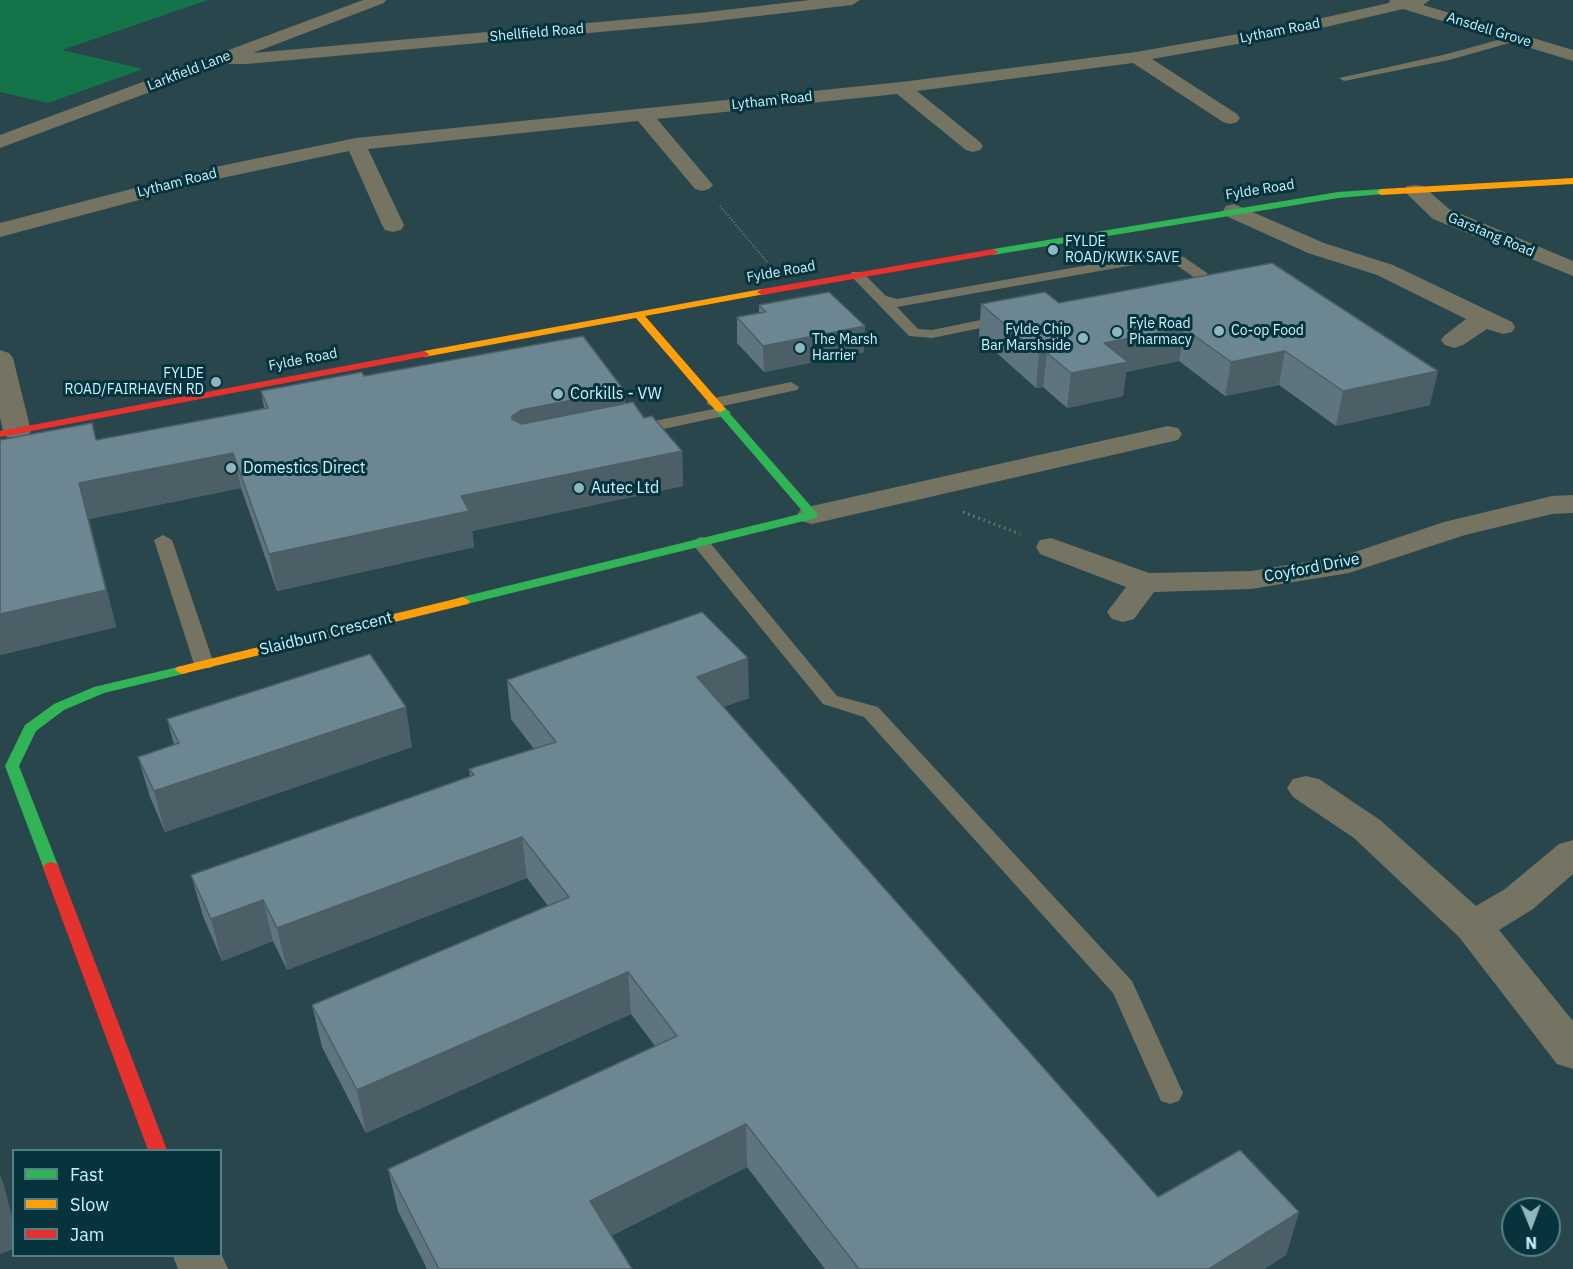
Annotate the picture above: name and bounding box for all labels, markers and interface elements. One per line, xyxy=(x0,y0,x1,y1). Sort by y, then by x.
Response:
street label: Ansdell Grove xyxy=(1445,9,1533,51)
street label: Lytham Road xyxy=(1238,15,1322,47)
street label: Shellfield Road xyxy=(489,21,585,45)
street label: Larkfield Lane xyxy=(145,47,233,95)
street label: Lytham Road xyxy=(731,88,813,114)
street label: Lytham Road xyxy=(135,165,219,201)
street label: Fylde Road xyxy=(1224,176,1296,204)
street label: Garstang Road xyxy=(1445,209,1537,261)
place label: FYLDE ROAD/KWIK SAVE xyxy=(1065,234,1179,266)
marker: FYLDE ROAD/KWIK SAVE xyxy=(1046,243,1060,257)
street label: Fylde Road xyxy=(745,258,817,286)
place label: Fyle Road Pharmacy xyxy=(1129,316,1192,348)
place label: Fylde Chip Bar Marshside xyxy=(981,322,1071,354)
place label: Co-op Food xyxy=(1231,323,1304,339)
marker: Co-op Food xyxy=(1212,324,1226,338)
marker: Fyle Road Pharmacy xyxy=(1110,325,1124,339)
marker: Fylde Chip Bar Marshside xyxy=(1076,331,1090,345)
place label: The Marsh Harrier xyxy=(812,332,878,364)
marker: The Marsh Harrier xyxy=(793,341,807,355)
street label: Fylde Road xyxy=(267,345,339,375)
place label: FYLDE ROAD/FAIRHAVEN RD xyxy=(65,366,204,398)
marker: FYLDE ROAD/FAIRHAVEN RD xyxy=(209,375,223,389)
place label: Corkills - VW xyxy=(570,384,662,404)
marker: Corkills - VW xyxy=(551,387,565,401)
place label: Domestics Direct xyxy=(243,458,365,478)
marker: Domestics Direct xyxy=(224,461,238,475)
place label: Autec Ltd xyxy=(591,478,659,498)
marker: Autec Ltd xyxy=(572,481,586,495)
street label: Coyford Drive xyxy=(1263,549,1361,587)
street label: Slaidburn Crescent xyxy=(258,608,394,660)
legend xyxy=(12,1149,222,1257)
text: Fast xyxy=(70,1163,104,1186)
text: Slow xyxy=(70,1193,109,1216)
north arrow xyxy=(1501,1197,1561,1257)
text: Jam xyxy=(70,1223,105,1246)
text: N xyxy=(1525,1233,1537,1253)

